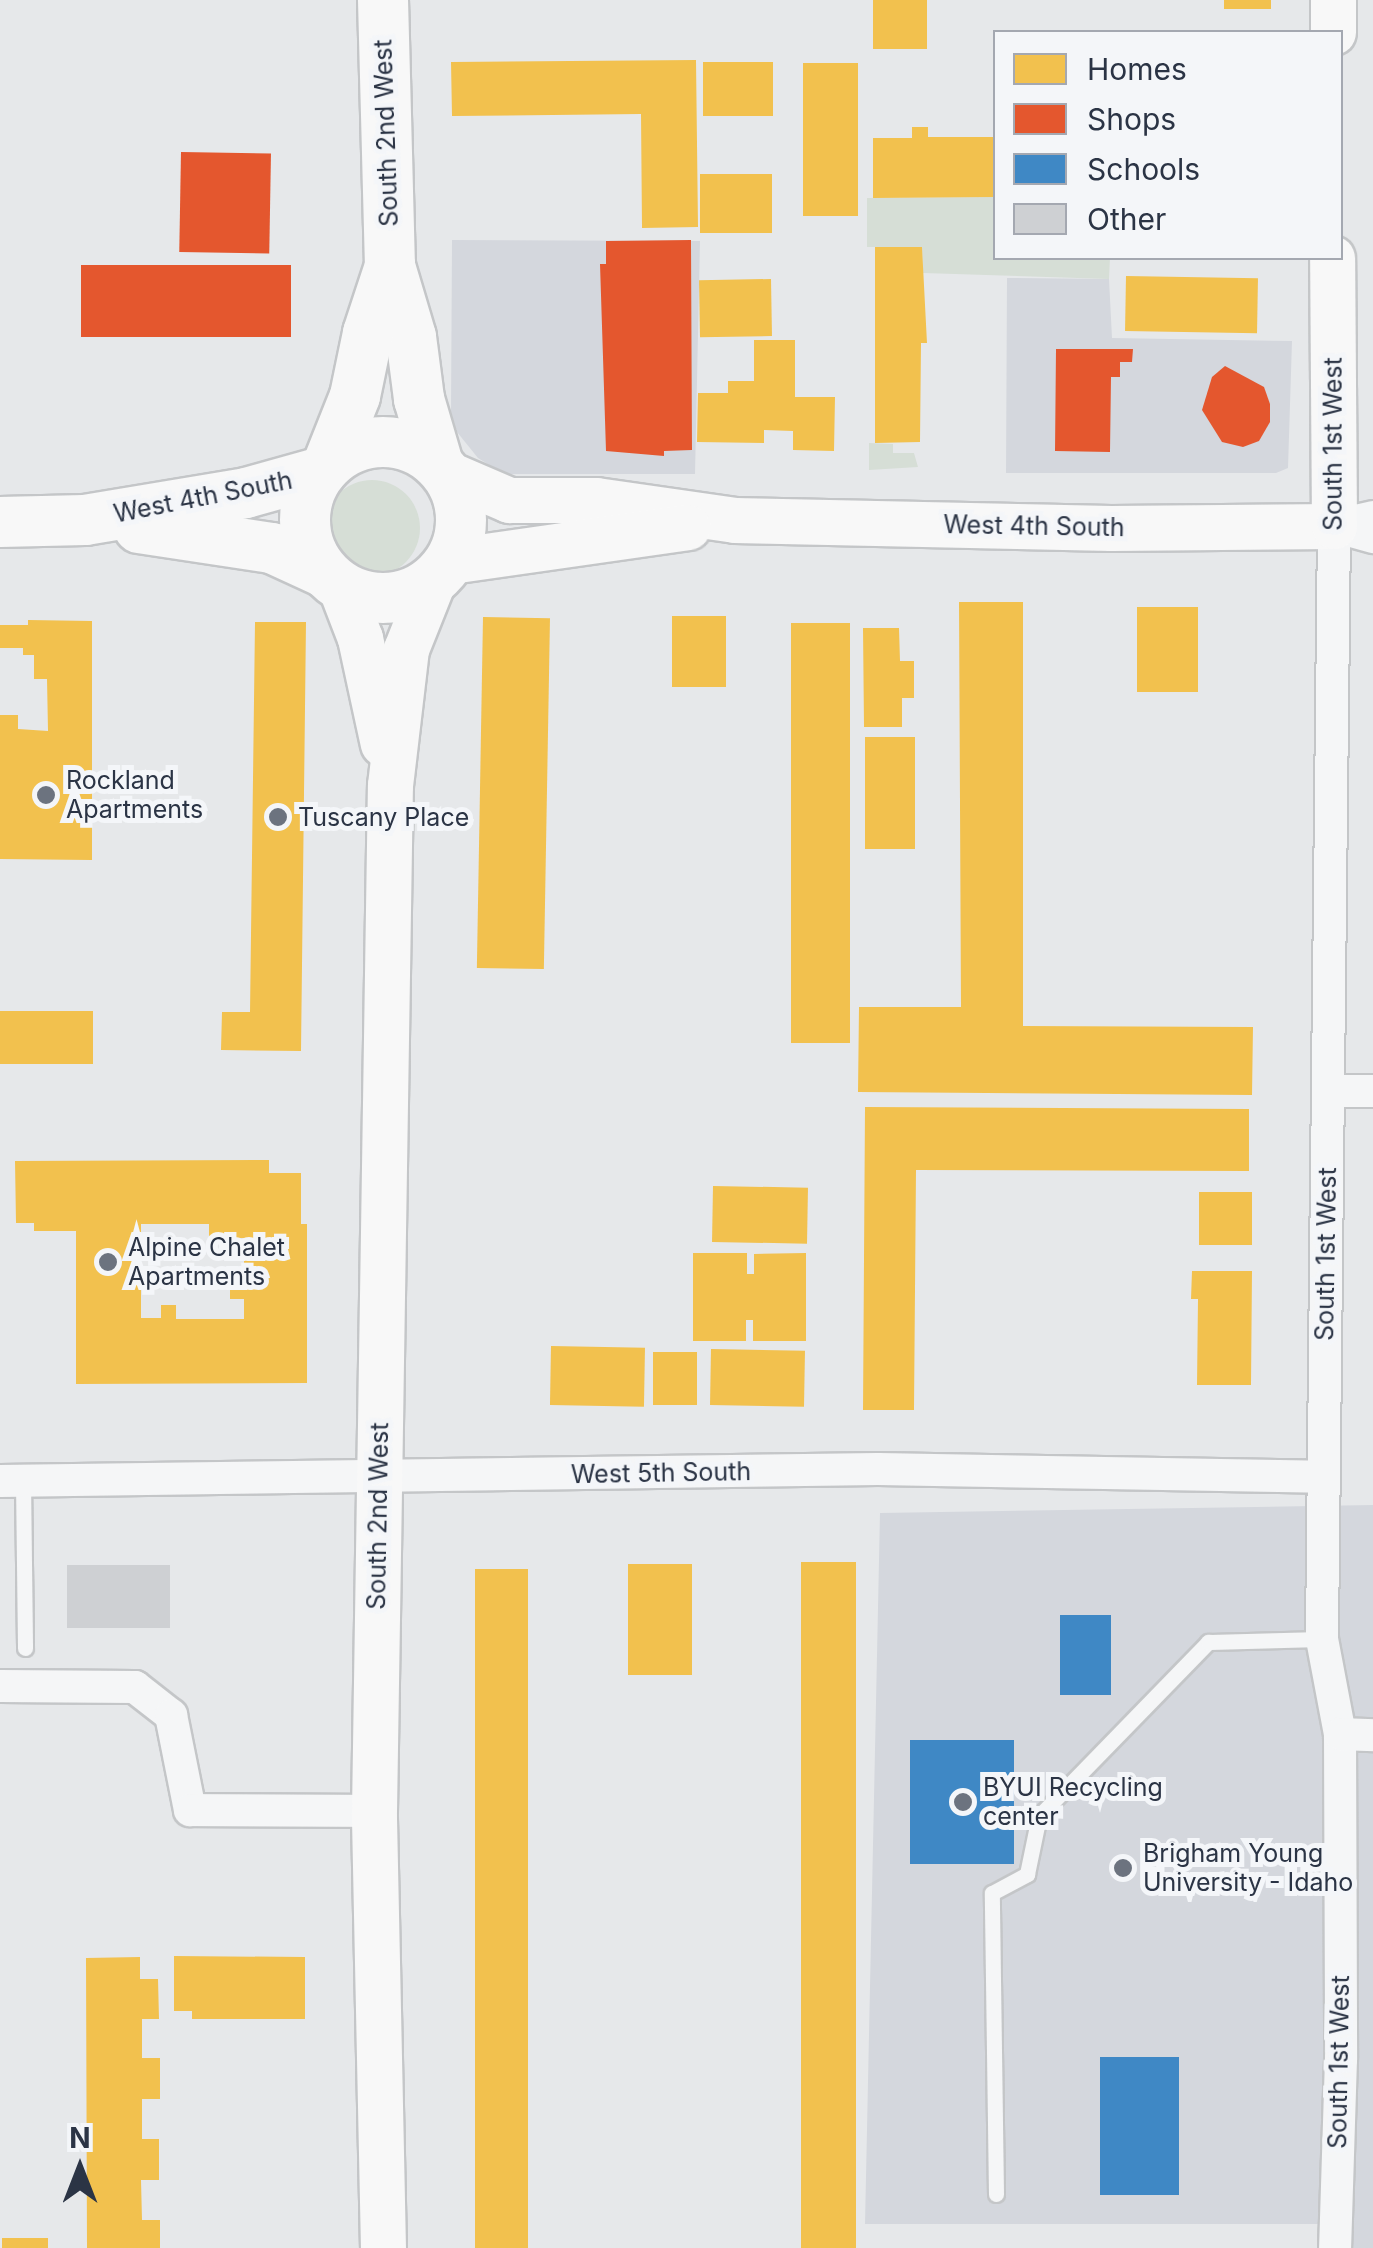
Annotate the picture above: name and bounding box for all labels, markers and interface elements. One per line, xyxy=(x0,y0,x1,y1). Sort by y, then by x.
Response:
legend xyxy=(993,30,1343,260)
street label: South 2nd West xyxy=(368,39,404,227)
text: Homes xyxy=(1087,51,1187,87)
text: Shops xyxy=(1087,101,1176,137)
text: Schools xyxy=(1087,151,1200,187)
text: Other xyxy=(1087,201,1166,237)
street label: South 1st West xyxy=(1318,357,1348,531)
street label: West 4th South xyxy=(111,465,295,529)
street label: West 4th South xyxy=(943,509,1125,543)
place label: Rockland Apartments xyxy=(66,766,203,825)
marker: Rockland Apartments xyxy=(35,784,57,806)
place label: Tuscany Place xyxy=(298,802,469,832)
marker: Tuscany Place xyxy=(267,806,289,828)
street label: South 1st West xyxy=(1309,1167,1343,1341)
place label: Alpine Chalet Apartments xyxy=(128,1233,285,1292)
marker: Alpine Chalet Apartments xyxy=(97,1251,119,1273)
street label: South 2nd West xyxy=(361,1422,395,1610)
street label: West 5th South xyxy=(571,1456,751,1490)
place label: BYUI Recycling center xyxy=(983,1773,1163,1832)
marker: BYUI Recycling center xyxy=(952,1791,974,1813)
place label: Brigham Young University - Idaho xyxy=(1143,1839,1353,1898)
marker: Brigham Young University - Idaho xyxy=(1112,1857,1134,1879)
street label: South 1st West xyxy=(1322,1975,1356,2149)
north arrow xyxy=(30,2118,130,2218)
text: N xyxy=(69,2121,91,2155)

